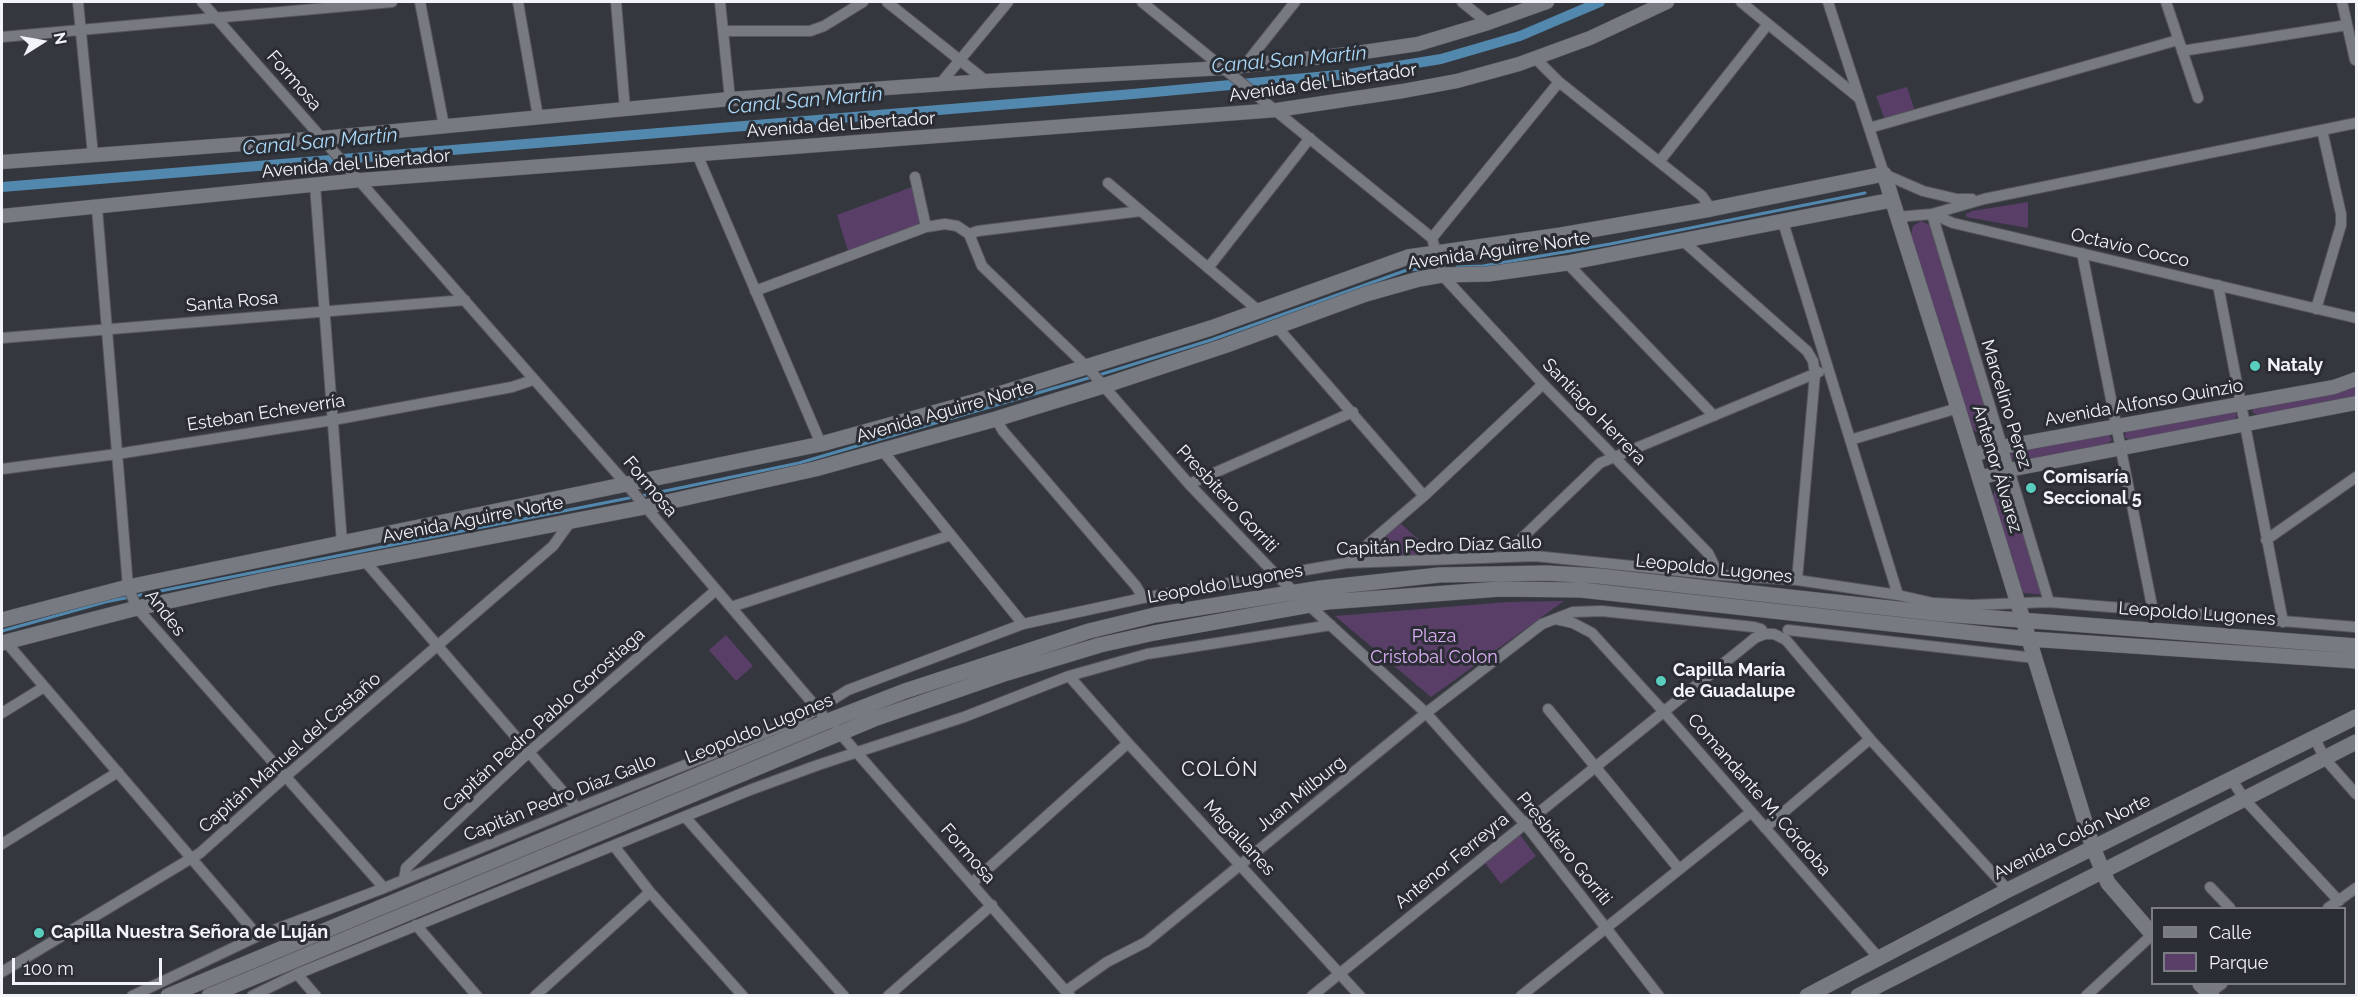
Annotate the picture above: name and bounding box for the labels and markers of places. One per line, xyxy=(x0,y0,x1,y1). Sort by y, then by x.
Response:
place label: Nataly xyxy=(2267,355,2323,377)
marker: Nataly xyxy=(2248,359,2262,373)
place label: Comisaría Seccional 5 xyxy=(2043,467,2142,510)
marker: Comisaría Seccional 5 xyxy=(2024,481,2038,495)
place label: Capilla María de Guadalupe xyxy=(1673,660,1795,702)
marker: Capilla María de Guadalupe xyxy=(1654,674,1668,688)
place label: Capilla Nuestra Señora de Luján xyxy=(51,922,328,944)
marker: Capilla Nuestra Señora de Luján xyxy=(32,926,46,940)

